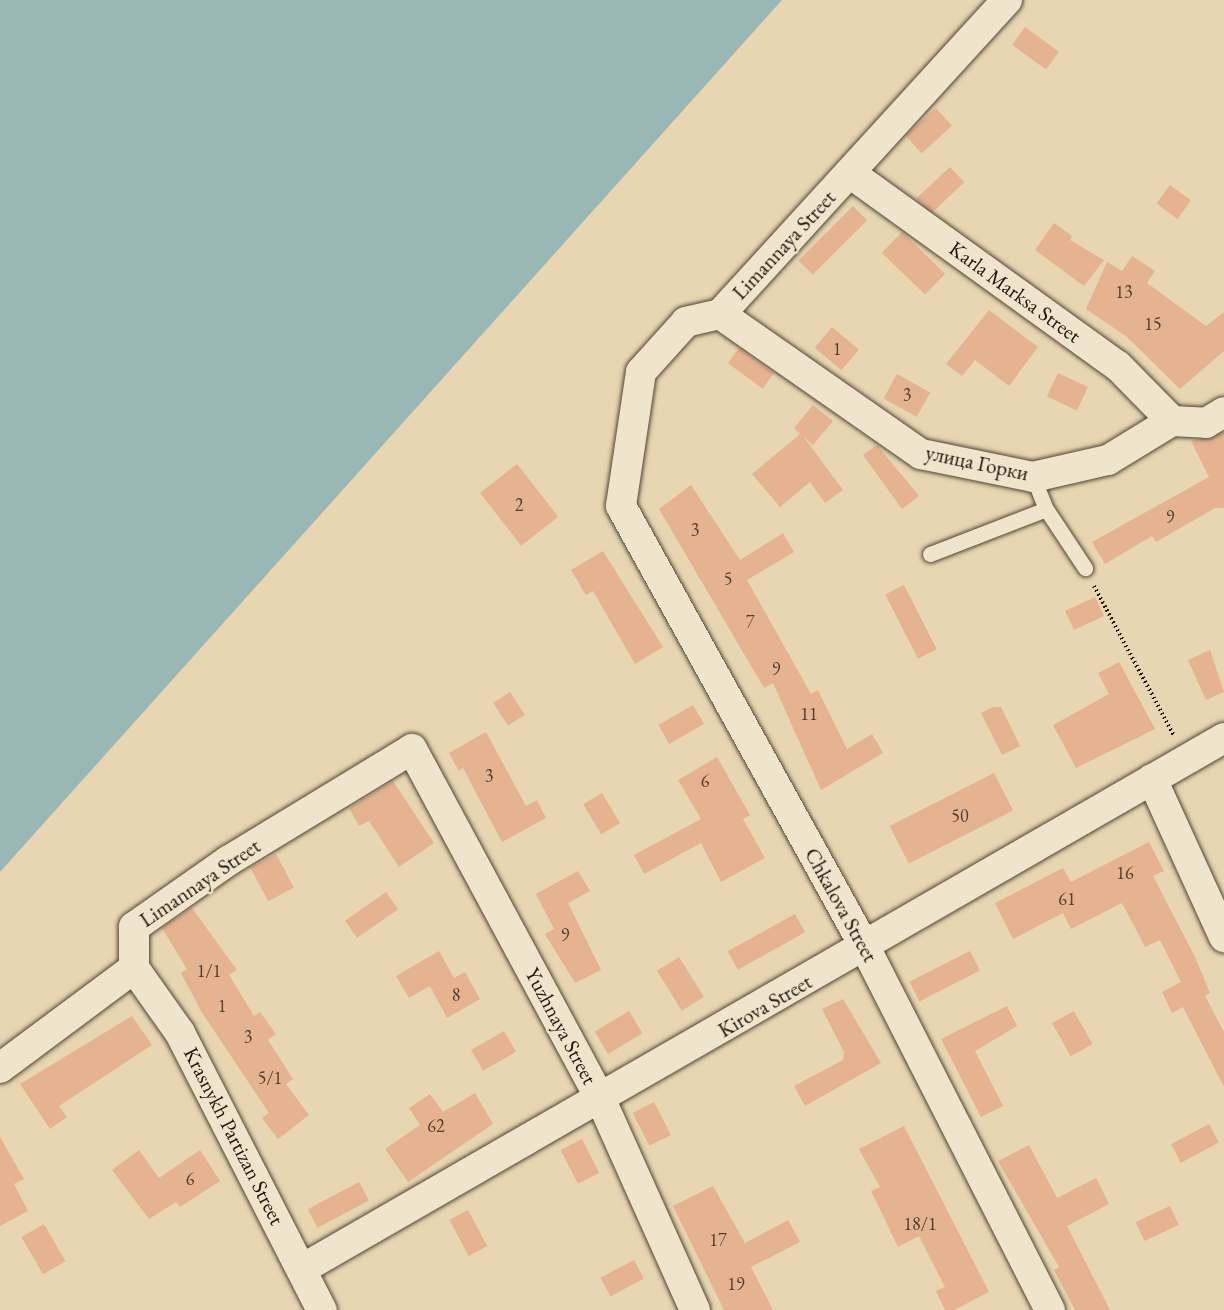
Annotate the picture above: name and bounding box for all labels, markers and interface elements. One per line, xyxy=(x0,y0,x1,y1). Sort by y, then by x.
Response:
street label: Limannaya Street xyxy=(727,185,841,305)
street label: Karla Marksa Street xyxy=(944,236,1086,348)
house number: 13 xyxy=(1115,281,1133,303)
house number: 15 xyxy=(1144,313,1162,335)
house number: 1 xyxy=(833,338,841,360)
house number: 3 xyxy=(903,384,911,406)
street label: улица Горки xyxy=(923,440,1031,486)
house number: 2 xyxy=(515,494,523,516)
house number: 9 xyxy=(1166,506,1174,528)
house number: 3 xyxy=(691,519,699,541)
house number: 5 xyxy=(724,568,732,590)
house number: 7 xyxy=(746,611,754,633)
house number: 9 xyxy=(772,658,780,680)
house number: 11 xyxy=(800,703,818,725)
house number: 3 xyxy=(485,765,493,787)
house number: 6 xyxy=(701,770,709,792)
house number: 50 xyxy=(951,805,969,827)
street label: Limannaya Street xyxy=(135,833,265,933)
street label: Chkalova Street xyxy=(799,843,883,967)
house number: 16 xyxy=(1116,862,1134,884)
house number: 61 xyxy=(1058,888,1076,910)
house number: 9 xyxy=(561,924,569,946)
house number: 1/1 xyxy=(197,960,221,982)
street label: Yuzhnaya Street xyxy=(520,963,602,1089)
street label: Kirova Street xyxy=(714,969,816,1043)
house number: 8 xyxy=(452,984,460,1006)
house number: 1 xyxy=(218,995,226,1017)
house number: 3 xyxy=(244,1026,252,1048)
street label: Krasnykh Partizan Street xyxy=(178,1043,290,1229)
house number: 5/1 xyxy=(258,1067,282,1089)
house number: 62 xyxy=(427,1115,445,1137)
house number: 6 xyxy=(186,1168,194,1190)
house number: 18/1 xyxy=(903,1213,937,1235)
house number: 17 xyxy=(709,1229,727,1251)
house number: 19 xyxy=(727,1273,745,1295)

